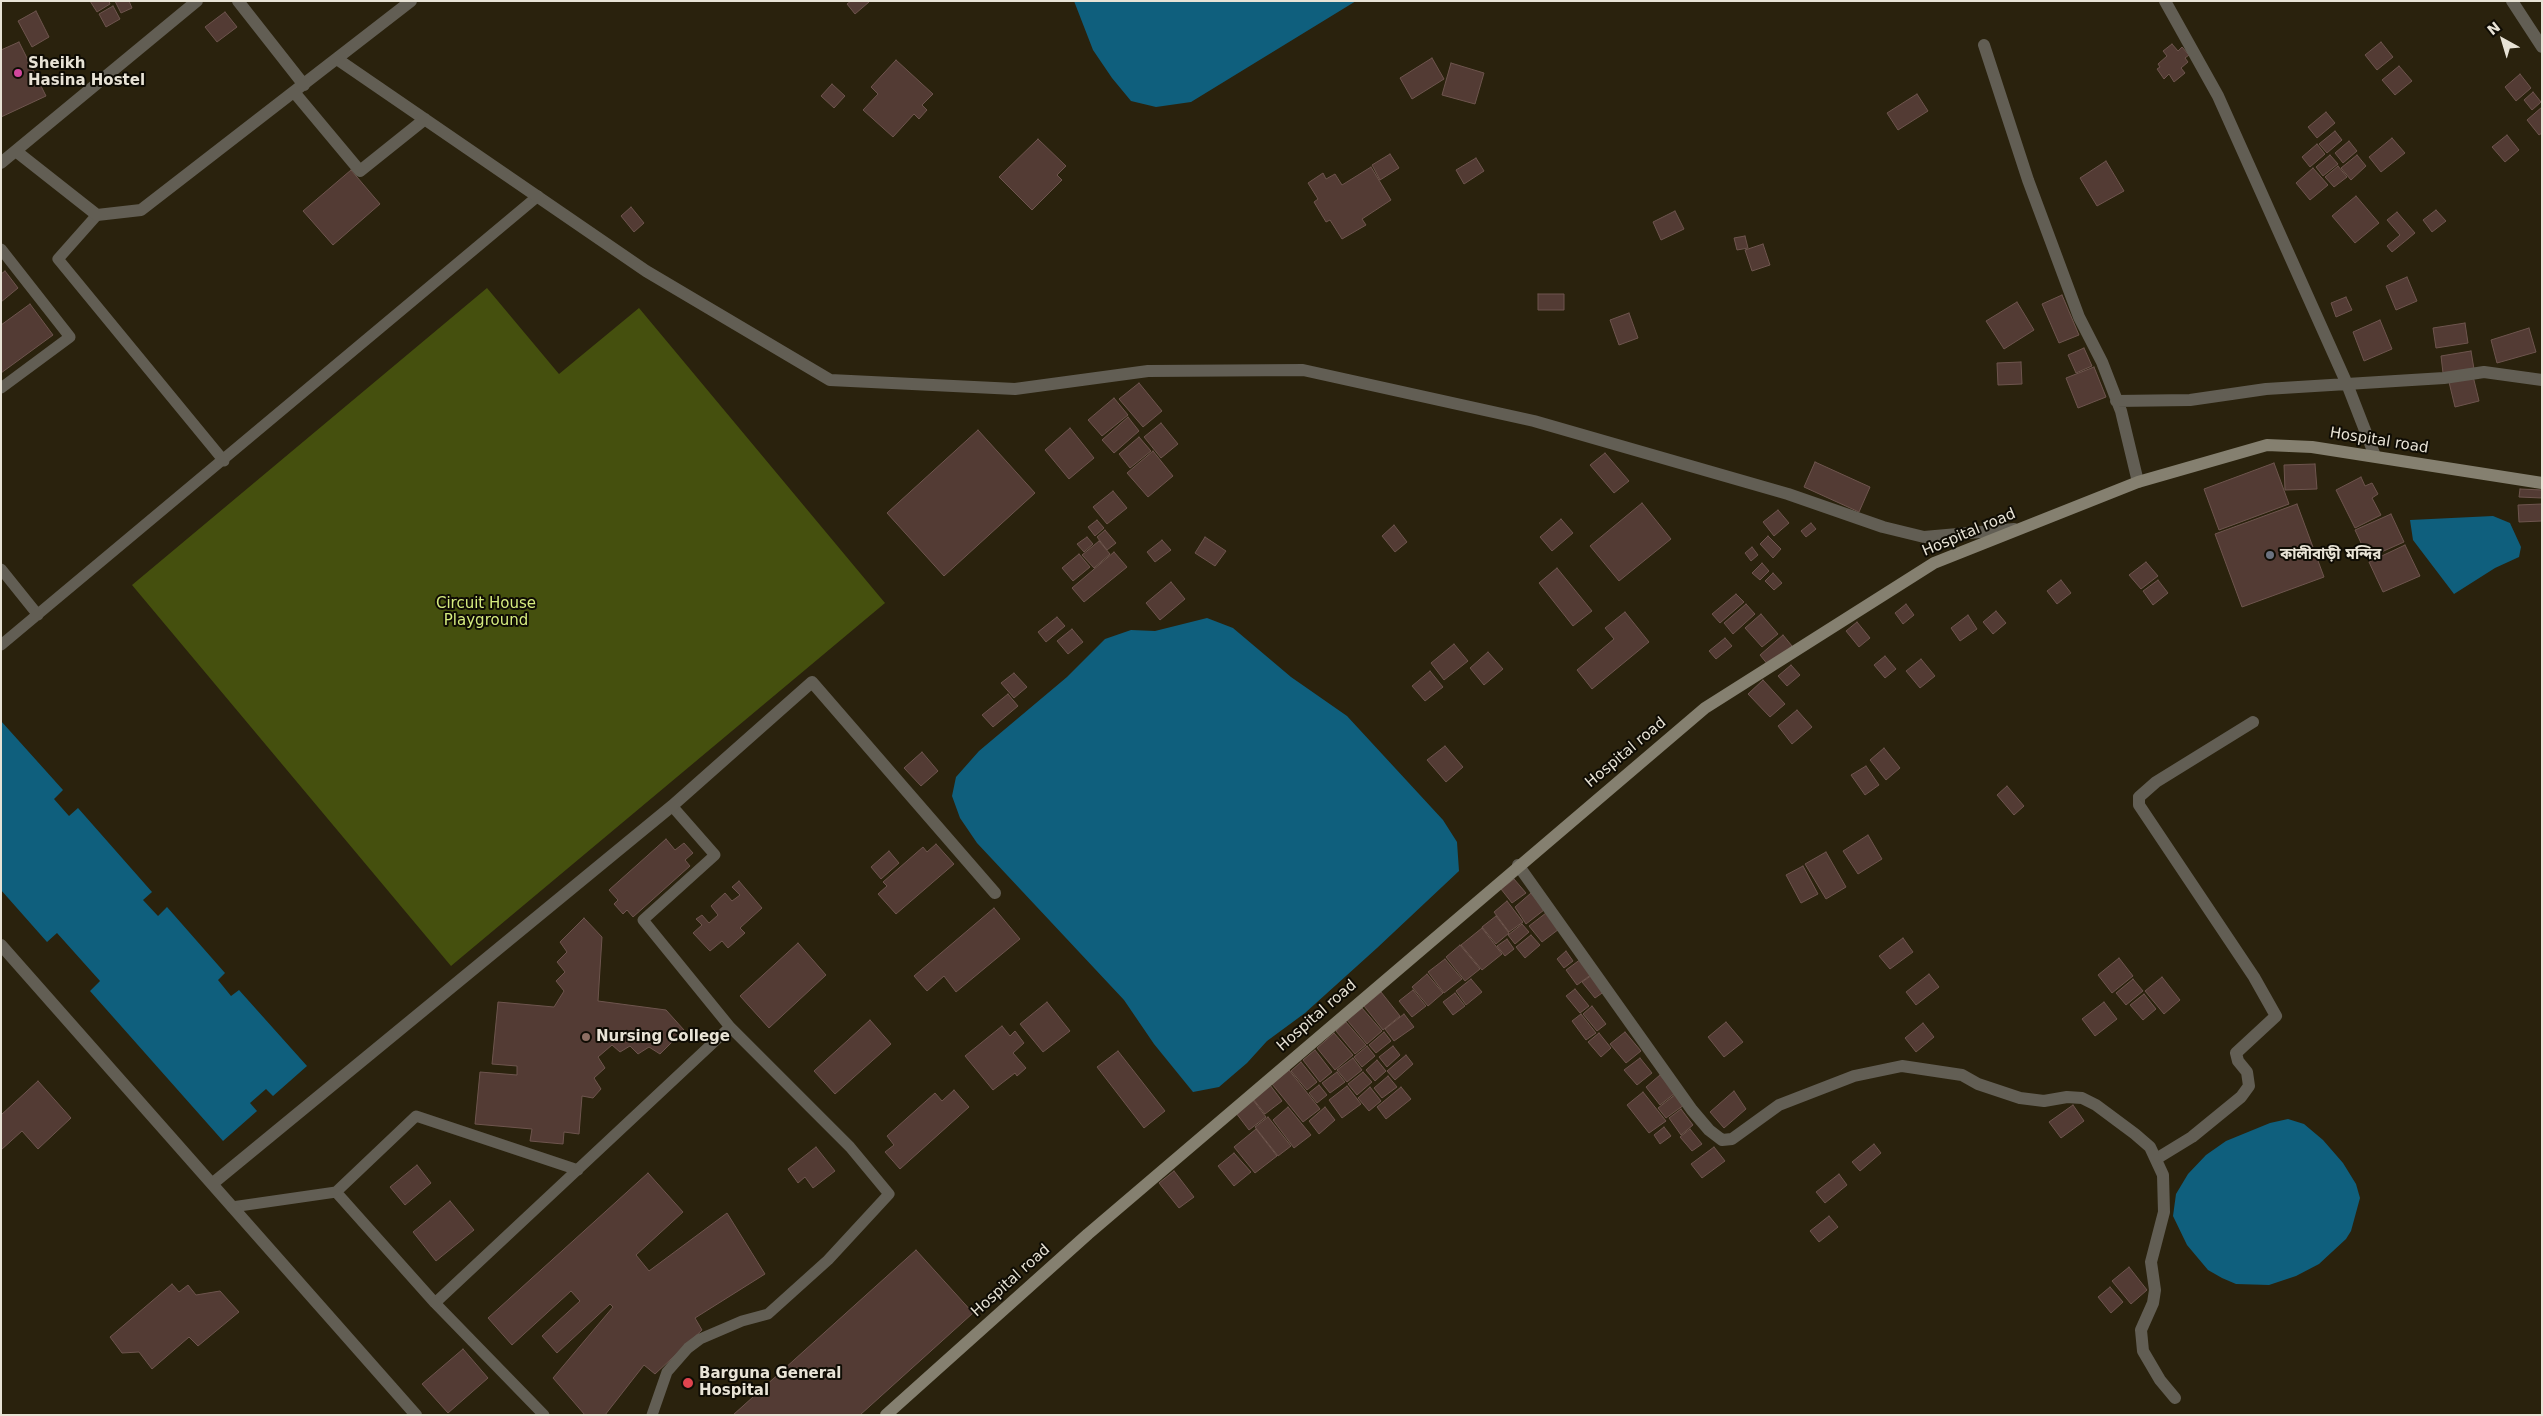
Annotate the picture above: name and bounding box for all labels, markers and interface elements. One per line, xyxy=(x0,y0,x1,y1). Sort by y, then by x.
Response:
north arrow xyxy=(2478,15,2528,65)
text: N xyxy=(2484,18,2503,38)
place label: Sheikh Hasina Hostel xyxy=(28,55,145,90)
marker: Sheikh Hasina Hostel xyxy=(12,67,24,79)
street label: Hospital road xyxy=(2328,424,2430,458)
street label: Hospital road xyxy=(1920,505,2018,561)
place label: কালীবাড়ী মন্দির xyxy=(2280,546,2381,564)
marker: কালীবাড়ী মন্দির xyxy=(2264,549,2276,561)
park label: Circuit House Playground xyxy=(436,595,536,630)
street label: Hospital road xyxy=(1582,714,1670,792)
street label: Hospital road xyxy=(1273,977,1361,1055)
place label: Nursing College xyxy=(596,1028,730,1046)
marker: Nursing College xyxy=(580,1031,592,1043)
street label: Hospital road xyxy=(968,1241,1054,1321)
place label: Barguna General Hospital xyxy=(699,1365,841,1400)
marker: Barguna General Hospital xyxy=(681,1376,695,1390)

